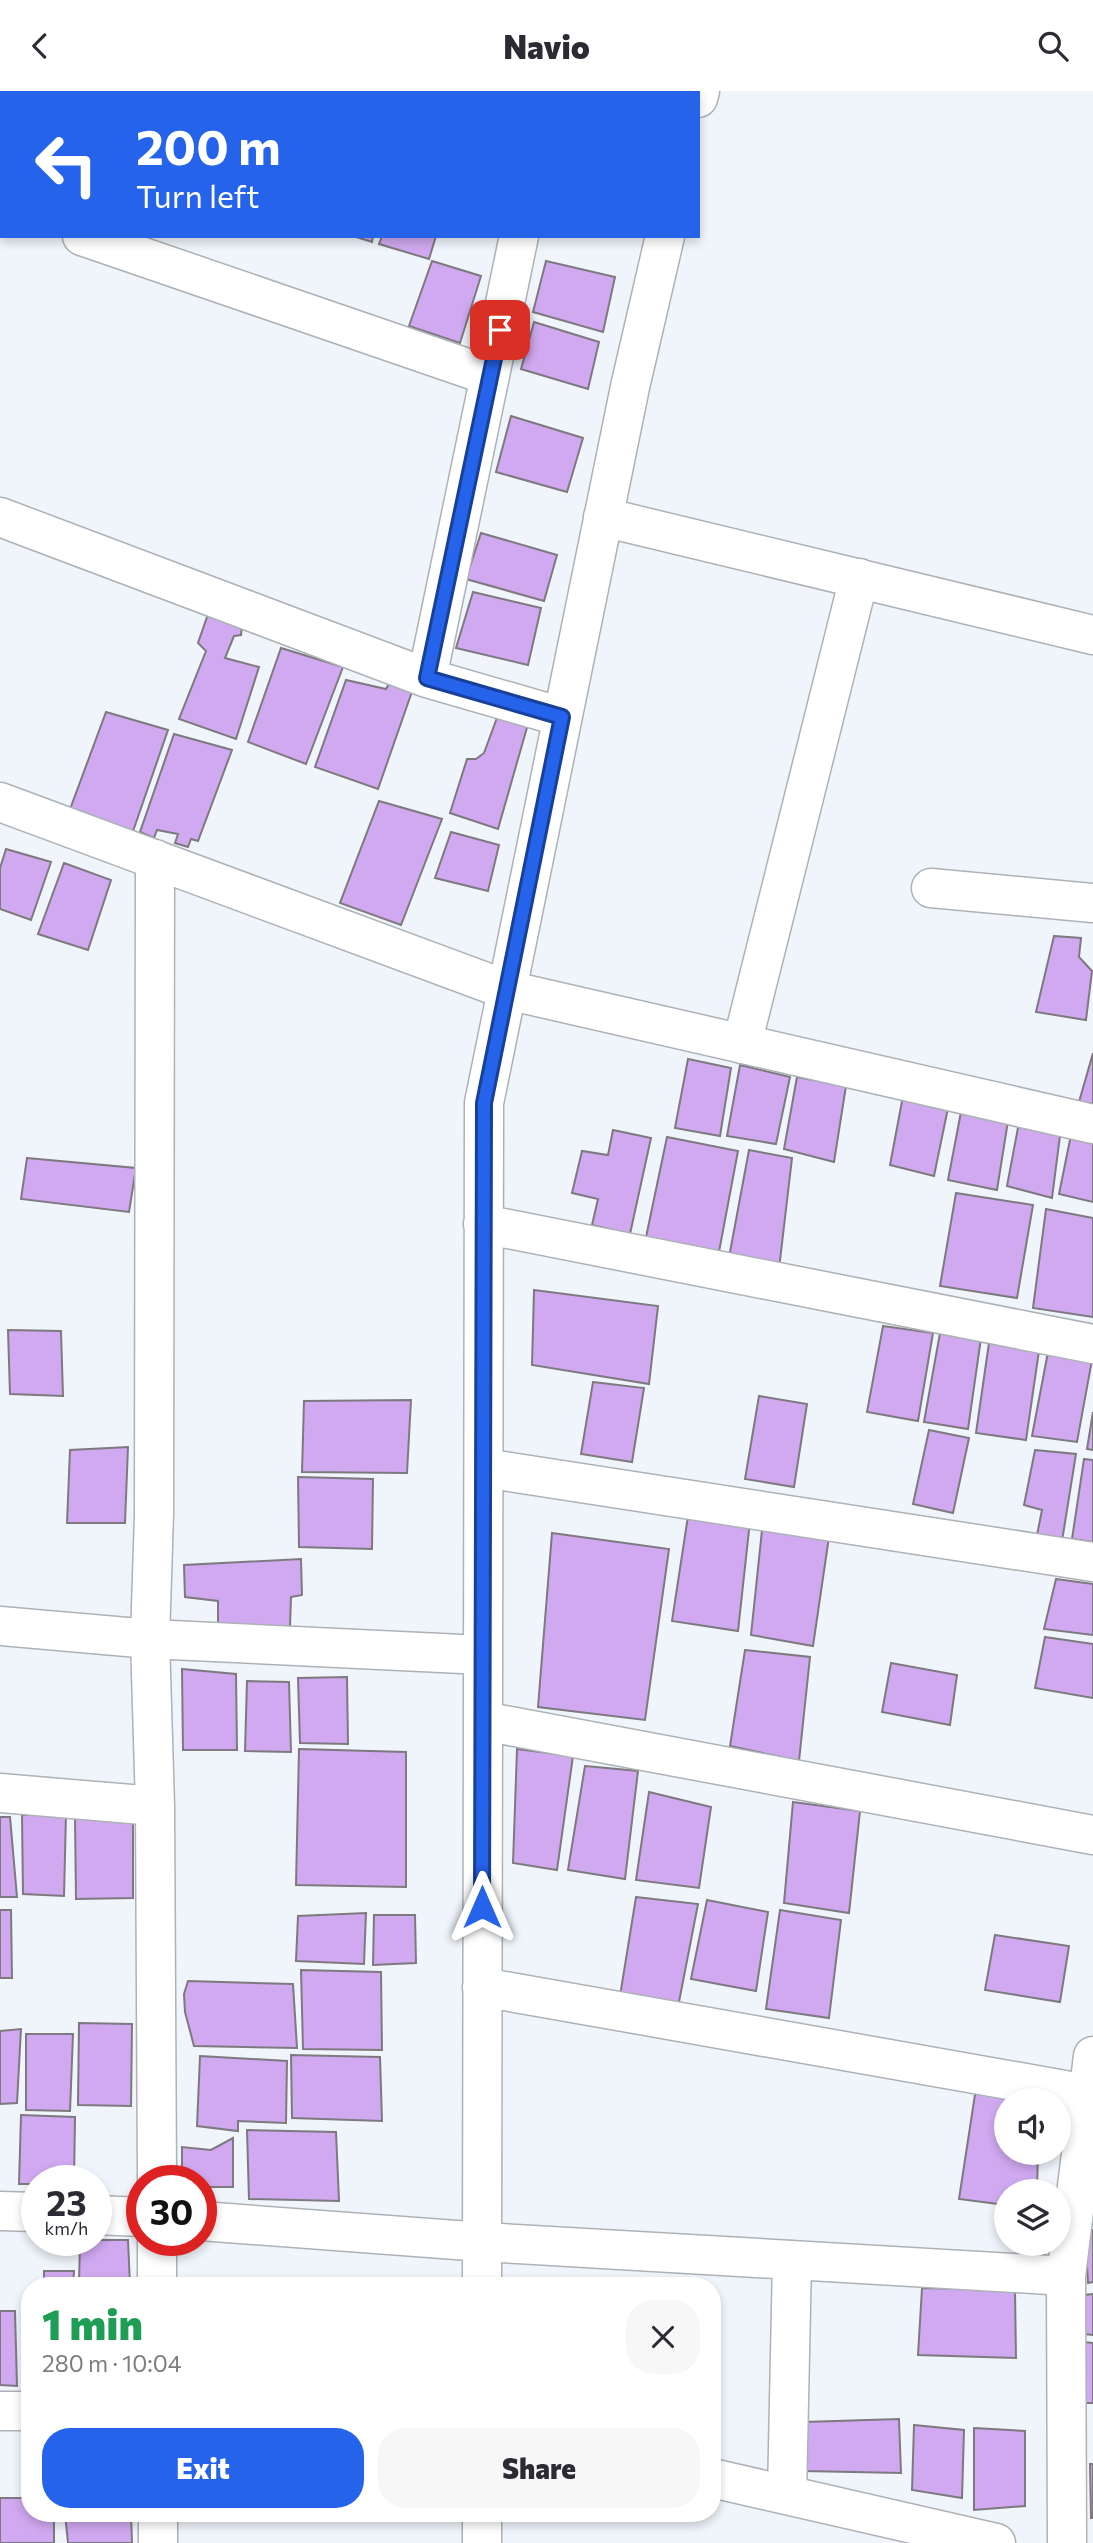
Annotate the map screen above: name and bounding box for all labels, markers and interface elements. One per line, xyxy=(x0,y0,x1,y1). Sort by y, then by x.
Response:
text: Navio xyxy=(503,26,590,66)
icon: back xyxy=(21,27,59,65)
icon: search xyxy=(1034,27,1072,65)
text: 200 m xyxy=(136,115,281,175)
icon: left xyxy=(21,119,112,210)
text: Turn left xyxy=(136,175,260,215)
pin xyxy=(470,300,530,360)
icon: arrive xyxy=(481,311,519,349)
position arrow xyxy=(445,1870,519,1944)
map controls xyxy=(994,2088,1071,2256)
button: sound xyxy=(994,2088,1071,2165)
speed limit sign: 30 xyxy=(126,2165,217,2256)
button: layers xyxy=(994,2179,1071,2256)
text: 23 xyxy=(46,2180,87,2223)
text: km/h xyxy=(45,2217,88,2239)
text: 1 min xyxy=(42,2297,143,2349)
button: close xyxy=(626,2300,700,2374)
text: 280 m · 10:04 xyxy=(42,2349,181,2377)
button: Exit xyxy=(42,2428,364,2508)
button: Share xyxy=(378,2428,700,2508)

